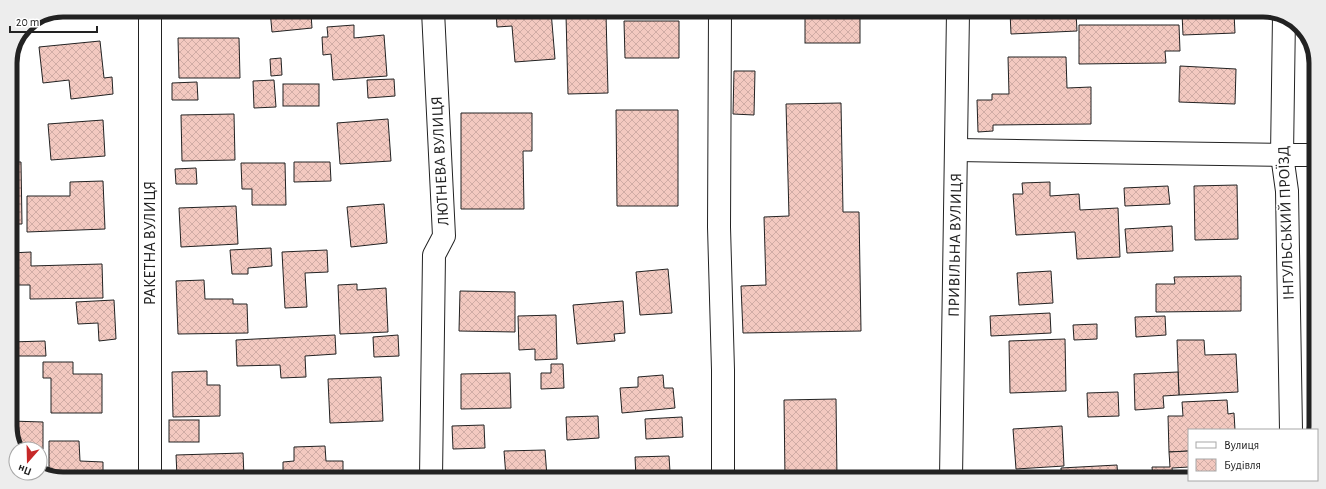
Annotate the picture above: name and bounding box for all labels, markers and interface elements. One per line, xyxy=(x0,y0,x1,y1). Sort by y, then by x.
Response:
scale bar xyxy=(10,8,97,34)
text: 20 m xyxy=(16,16,39,28)
street label: ЛЮТНЕВА ВУЛИЦЯ xyxy=(429,96,451,226)
street label: ІНГУЛЬСЬКИЙ ПРОЇЗД xyxy=(1273,146,1297,301)
street label: ПРИВІЛЬНА ВУЛИЦЯ xyxy=(946,173,964,317)
street label: РАКЕТНА ВУЛИЦЯ xyxy=(142,181,158,305)
legend xyxy=(1188,429,1318,481)
text: Вулиця xyxy=(1224,439,1259,452)
north arrow xyxy=(8,441,48,481)
text: Будівля xyxy=(1224,459,1261,472)
text: Пн xyxy=(17,462,33,477)

